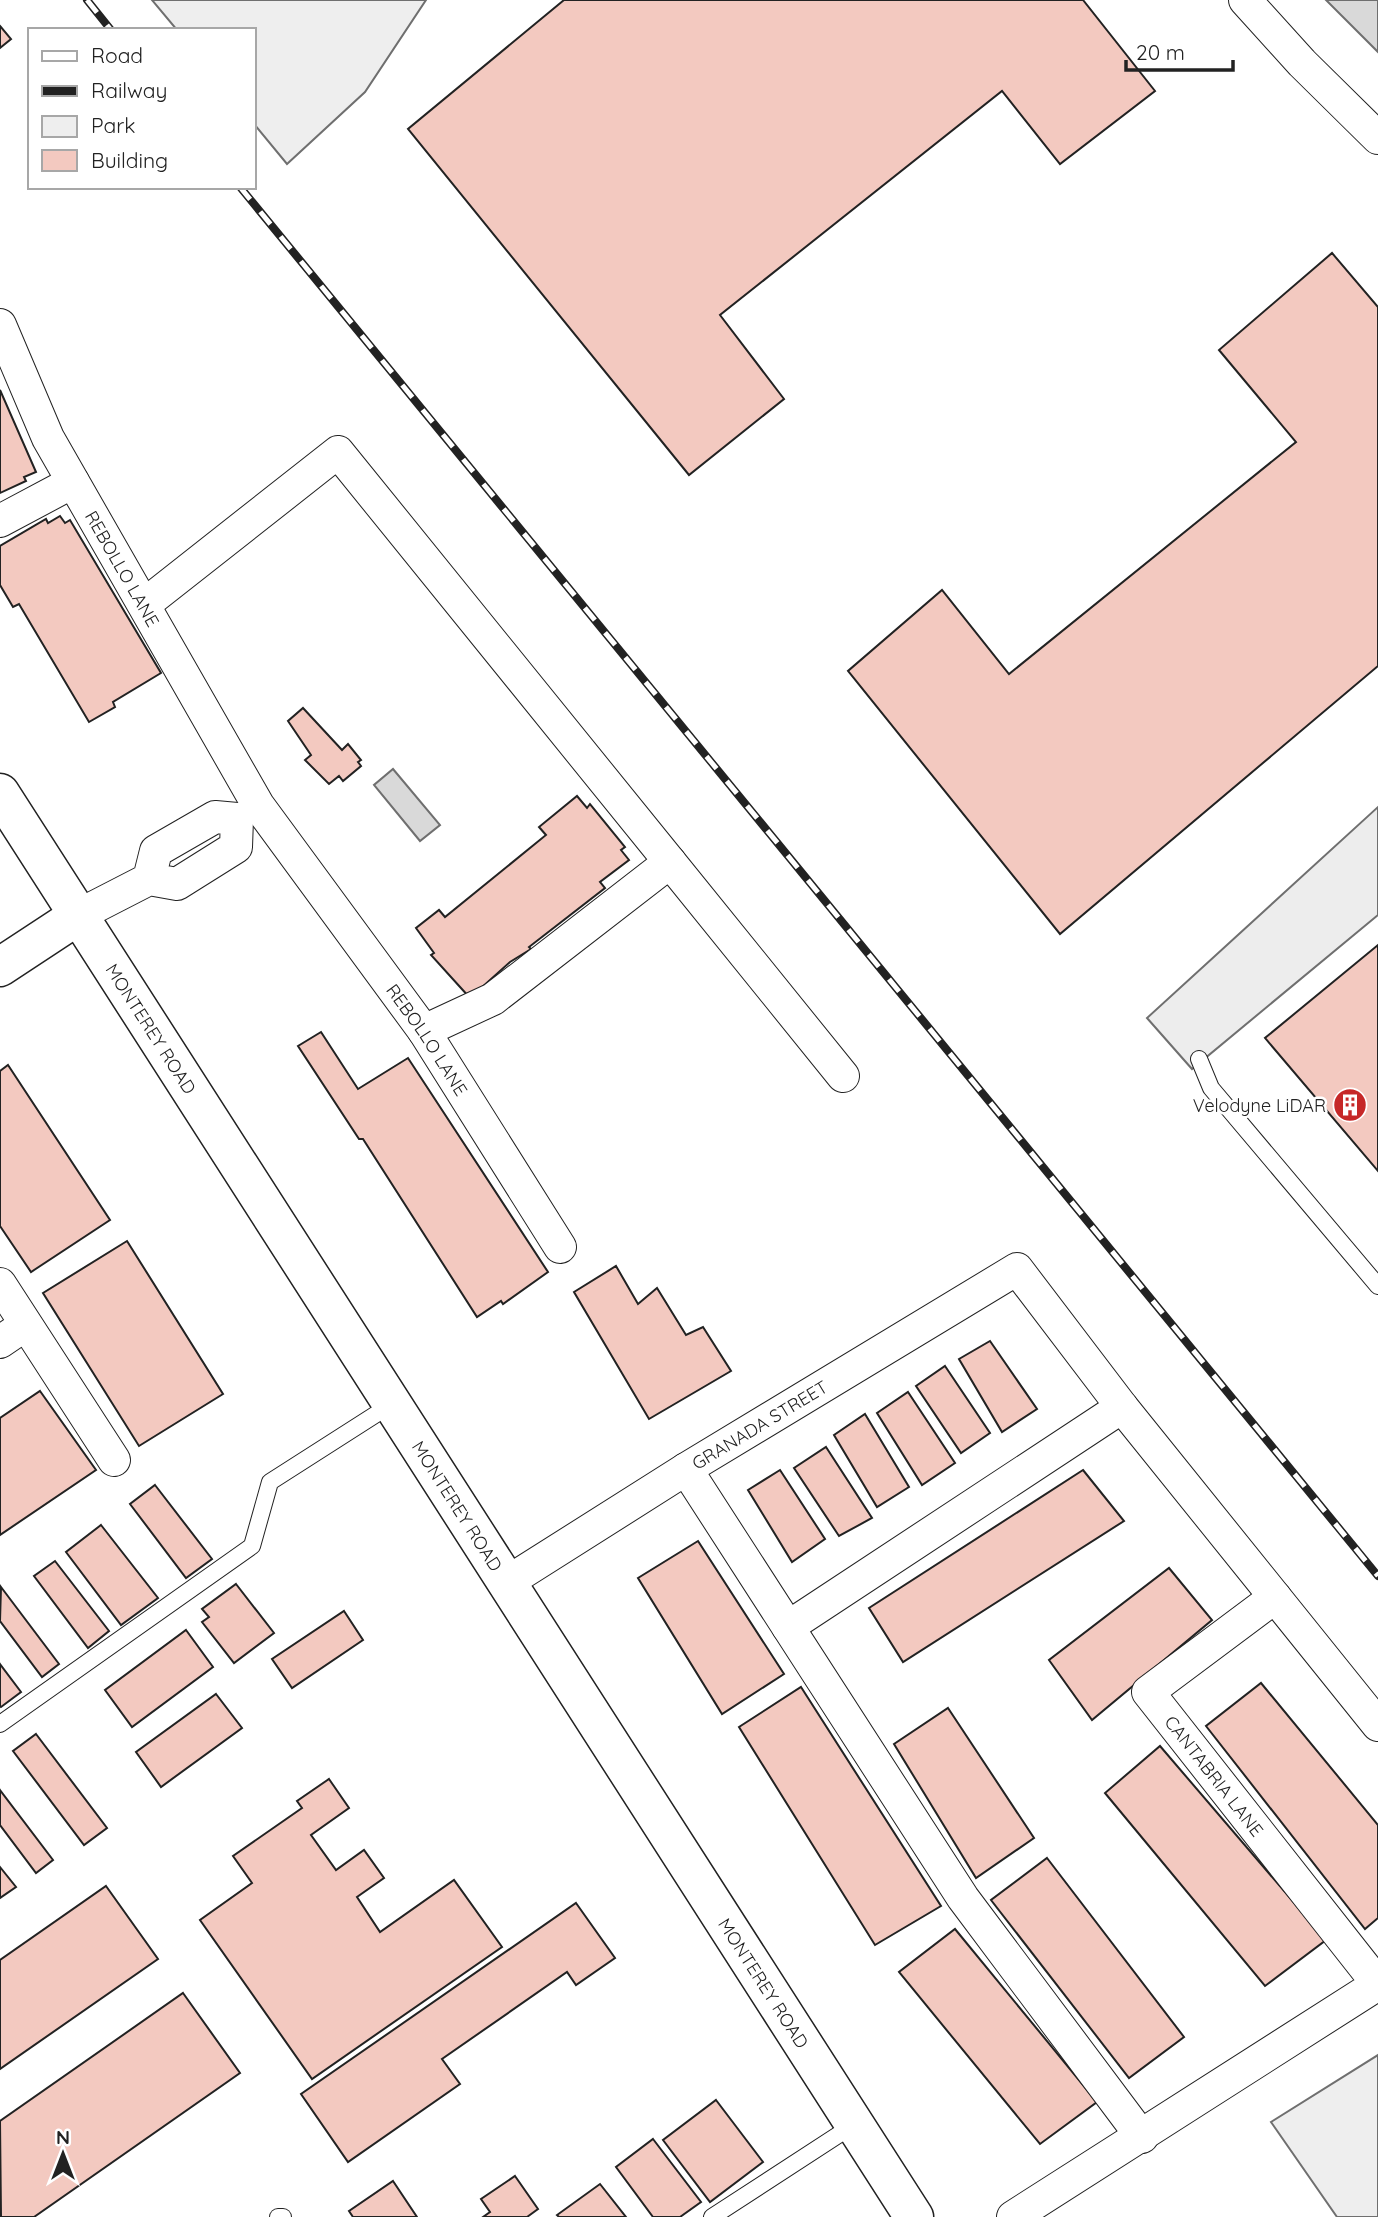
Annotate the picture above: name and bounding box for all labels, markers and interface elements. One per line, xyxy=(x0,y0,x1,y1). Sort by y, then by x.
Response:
legend xyxy=(28,28,256,189)
scale bar xyxy=(1126,28,1233,72)
text: 20 m xyxy=(1136,39,1185,65)
text: Road xyxy=(91,42,143,68)
text: Railway xyxy=(91,77,167,103)
text: Park xyxy=(91,112,135,138)
text: Building xyxy=(91,147,168,173)
street label: REBOLLO LANE xyxy=(80,506,165,631)
street label: MONTEREY ROAD xyxy=(101,959,202,1098)
street label: REBOLLO LANE xyxy=(382,979,473,1100)
building icon: Velodyne LiDAR xyxy=(1331,1086,1369,1124)
place label: Velodyne LiDAR xyxy=(1193,1094,1326,1117)
street label: GRANADA STREET xyxy=(687,1375,832,1474)
street label: MONTEREY ROAD xyxy=(407,1436,508,1575)
street label: CANTABRIA LANE xyxy=(1160,1711,1268,1841)
street label: MONTEREY ROAD xyxy=(713,1913,814,2053)
north arrow xyxy=(28,2119,98,2189)
text: N xyxy=(56,2125,70,2149)

